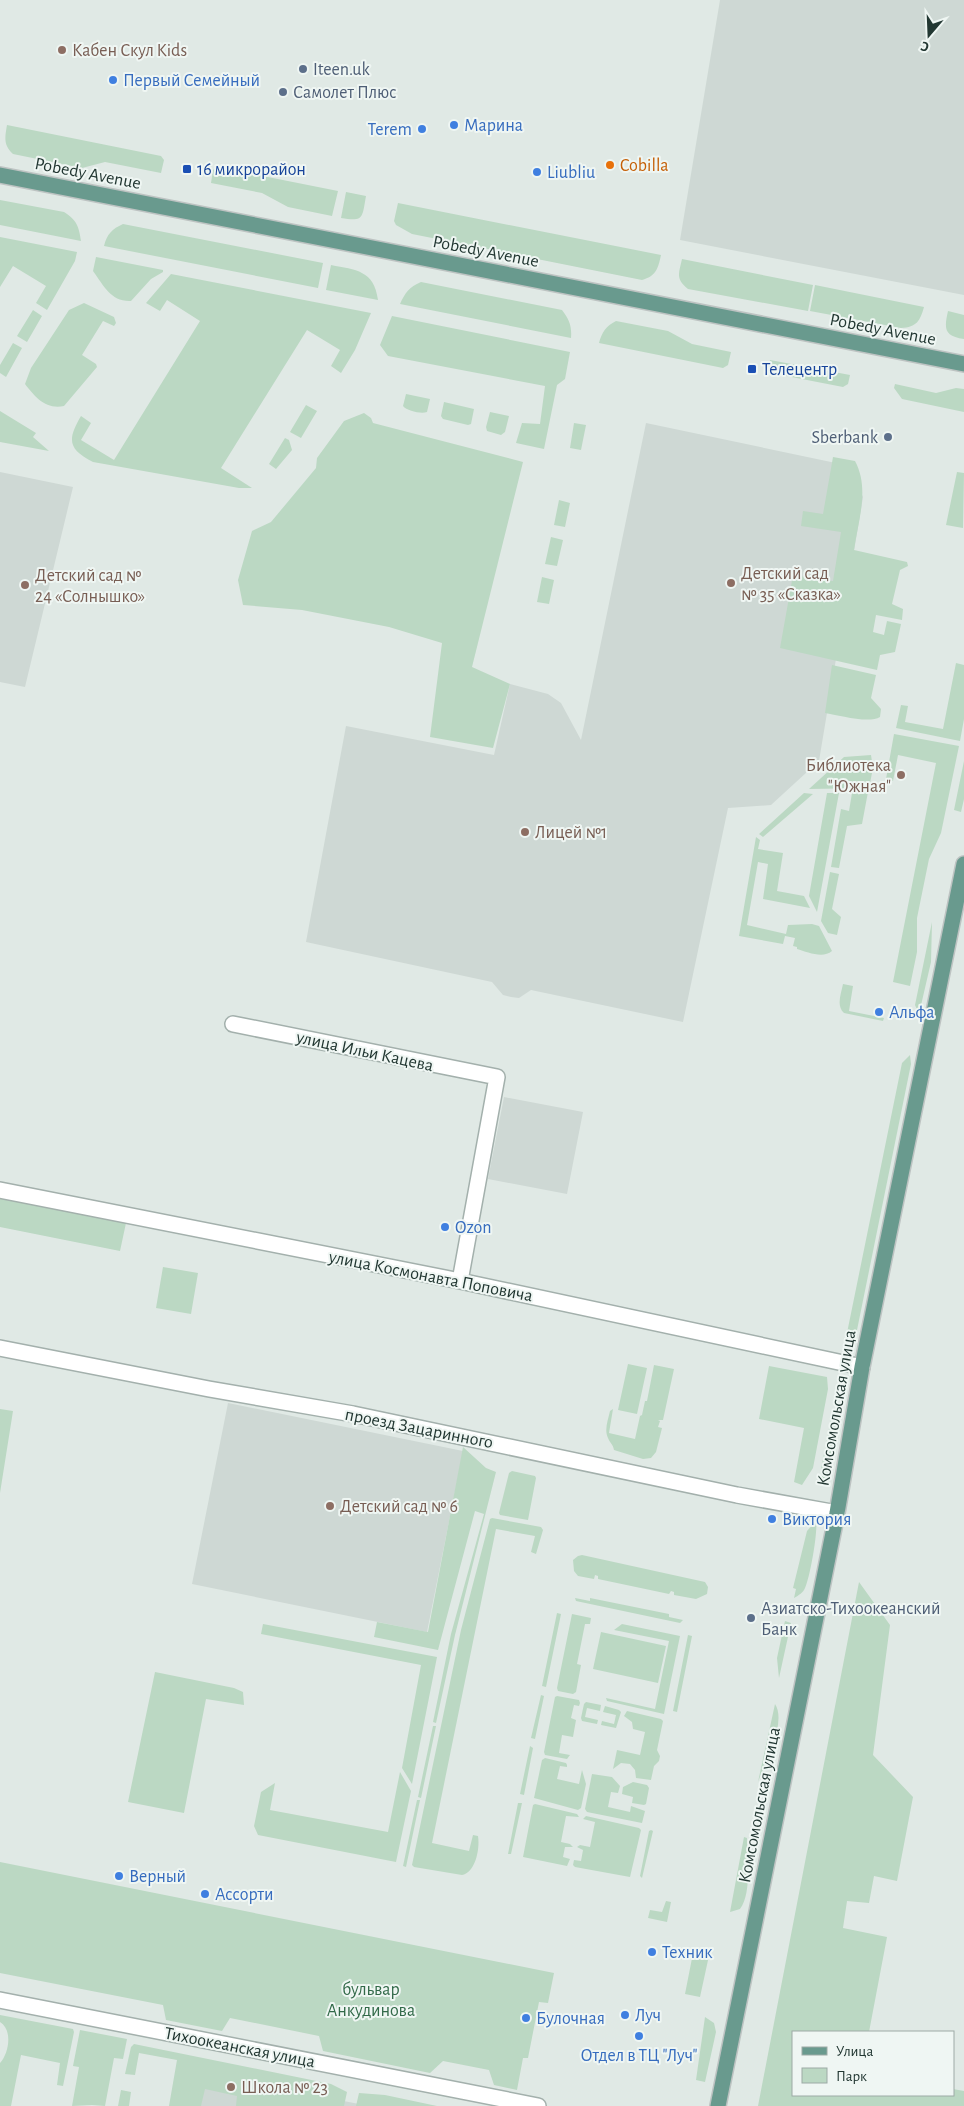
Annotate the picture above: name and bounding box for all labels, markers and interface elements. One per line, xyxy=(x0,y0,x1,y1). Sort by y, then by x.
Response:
north arrow xyxy=(904,10,954,60)
text: С xyxy=(919,38,931,54)
place label: Кабен Скул Kids xyxy=(72,41,187,60)
marker: Кабен Скул Kids xyxy=(56,44,68,56)
place label: Iteen.uk xyxy=(313,61,370,79)
marker: Iteen.uk xyxy=(297,63,309,75)
place label: Первый Семейный xyxy=(123,72,260,90)
marker: Первый Семейный xyxy=(107,74,119,86)
place label: Самолет Плюс xyxy=(293,84,396,102)
marker: Самолет Плюс xyxy=(277,86,289,98)
place label: Марина xyxy=(464,117,523,135)
marker: Марина xyxy=(448,119,460,131)
place label: Terem xyxy=(368,121,412,139)
marker: Terem xyxy=(416,123,428,135)
street label: Pobedy Avenue xyxy=(33,155,142,193)
place label: Cobilla xyxy=(620,157,669,175)
marker: Cobilla xyxy=(604,159,616,171)
place label: 16 микрорайон xyxy=(197,161,306,179)
marker: 16 микрорайон xyxy=(181,163,193,175)
place label: Liubliu xyxy=(547,164,595,182)
marker: Liubliu xyxy=(531,166,543,178)
street label: Pobedy Avenue xyxy=(431,233,540,271)
street label: Pobedy Avenue xyxy=(828,311,937,349)
place label: Телецентр xyxy=(762,361,837,379)
marker: Телецентр xyxy=(746,363,758,375)
place label: Sberbank xyxy=(811,429,879,447)
marker: Sberbank xyxy=(882,431,894,443)
place label: Детский сад № 35 «Сказка» xyxy=(741,565,841,604)
place label: Детский сад № 24 «Солнышко» xyxy=(35,567,145,606)
marker: Детский сад № 35 «Сказка» xyxy=(725,577,737,589)
marker: Детский сад № 24 «Солнышко» xyxy=(19,579,31,591)
place label: Библиотека "Южная" xyxy=(806,756,891,796)
marker: Библиотека "Южная" xyxy=(895,769,907,781)
place label: Лицей №1 xyxy=(535,824,607,842)
marker: Лицей №1 xyxy=(519,826,531,838)
place label: Альфа xyxy=(889,1004,935,1022)
marker: Альфа xyxy=(873,1006,885,1018)
street label: улица Ильи Кацева xyxy=(294,1028,435,1075)
place label: Ozon xyxy=(455,1219,492,1237)
marker: Ozon xyxy=(439,1221,451,1233)
street label: улица Космонавта Поповича xyxy=(326,1248,534,1306)
street label: Комсомольская улица xyxy=(814,1329,860,1488)
street label: проезд Зацаринного xyxy=(343,1406,494,1452)
place label: Детский сад № 6 xyxy=(340,1498,458,1516)
marker: Детский сад № 6 xyxy=(324,1500,336,1512)
place label: Виктория xyxy=(782,1511,851,1529)
marker: Виктория xyxy=(766,1513,778,1525)
place label: Азиатско-Тихоокеанский Банк xyxy=(761,1600,940,1639)
marker: Азиатско-Тихоокеанский Банк xyxy=(745,1612,757,1624)
street label: Комсомольская улица xyxy=(736,1726,784,1885)
place label: Верный xyxy=(129,1868,186,1886)
marker: Верный xyxy=(113,1870,125,1882)
place label: Ассорти xyxy=(215,1886,274,1904)
marker: Ассорти xyxy=(199,1888,211,1900)
place label: Техник xyxy=(662,1944,713,1962)
marker: Техник xyxy=(646,1946,658,1958)
park label: бульвар Анкудинова xyxy=(327,1980,415,2020)
place label: Луч xyxy=(635,2007,661,2025)
marker: Луч xyxy=(619,2009,631,2021)
place label: Булочная xyxy=(536,2010,605,2028)
marker: Булочная xyxy=(520,2012,532,2024)
street label: Тихоокеанская улица xyxy=(163,2025,317,2071)
marker: Отдел в ТЦ "Луч" xyxy=(633,2030,645,2042)
legend xyxy=(792,2031,954,2096)
text: Улица xyxy=(836,2044,873,2059)
place label: Отдел в ТЦ "Луч" xyxy=(580,2047,698,2065)
text: Парк xyxy=(836,2069,867,2084)
place label: Школа № 23 xyxy=(241,2079,328,2097)
marker: Школа № 23 xyxy=(225,2081,237,2093)

